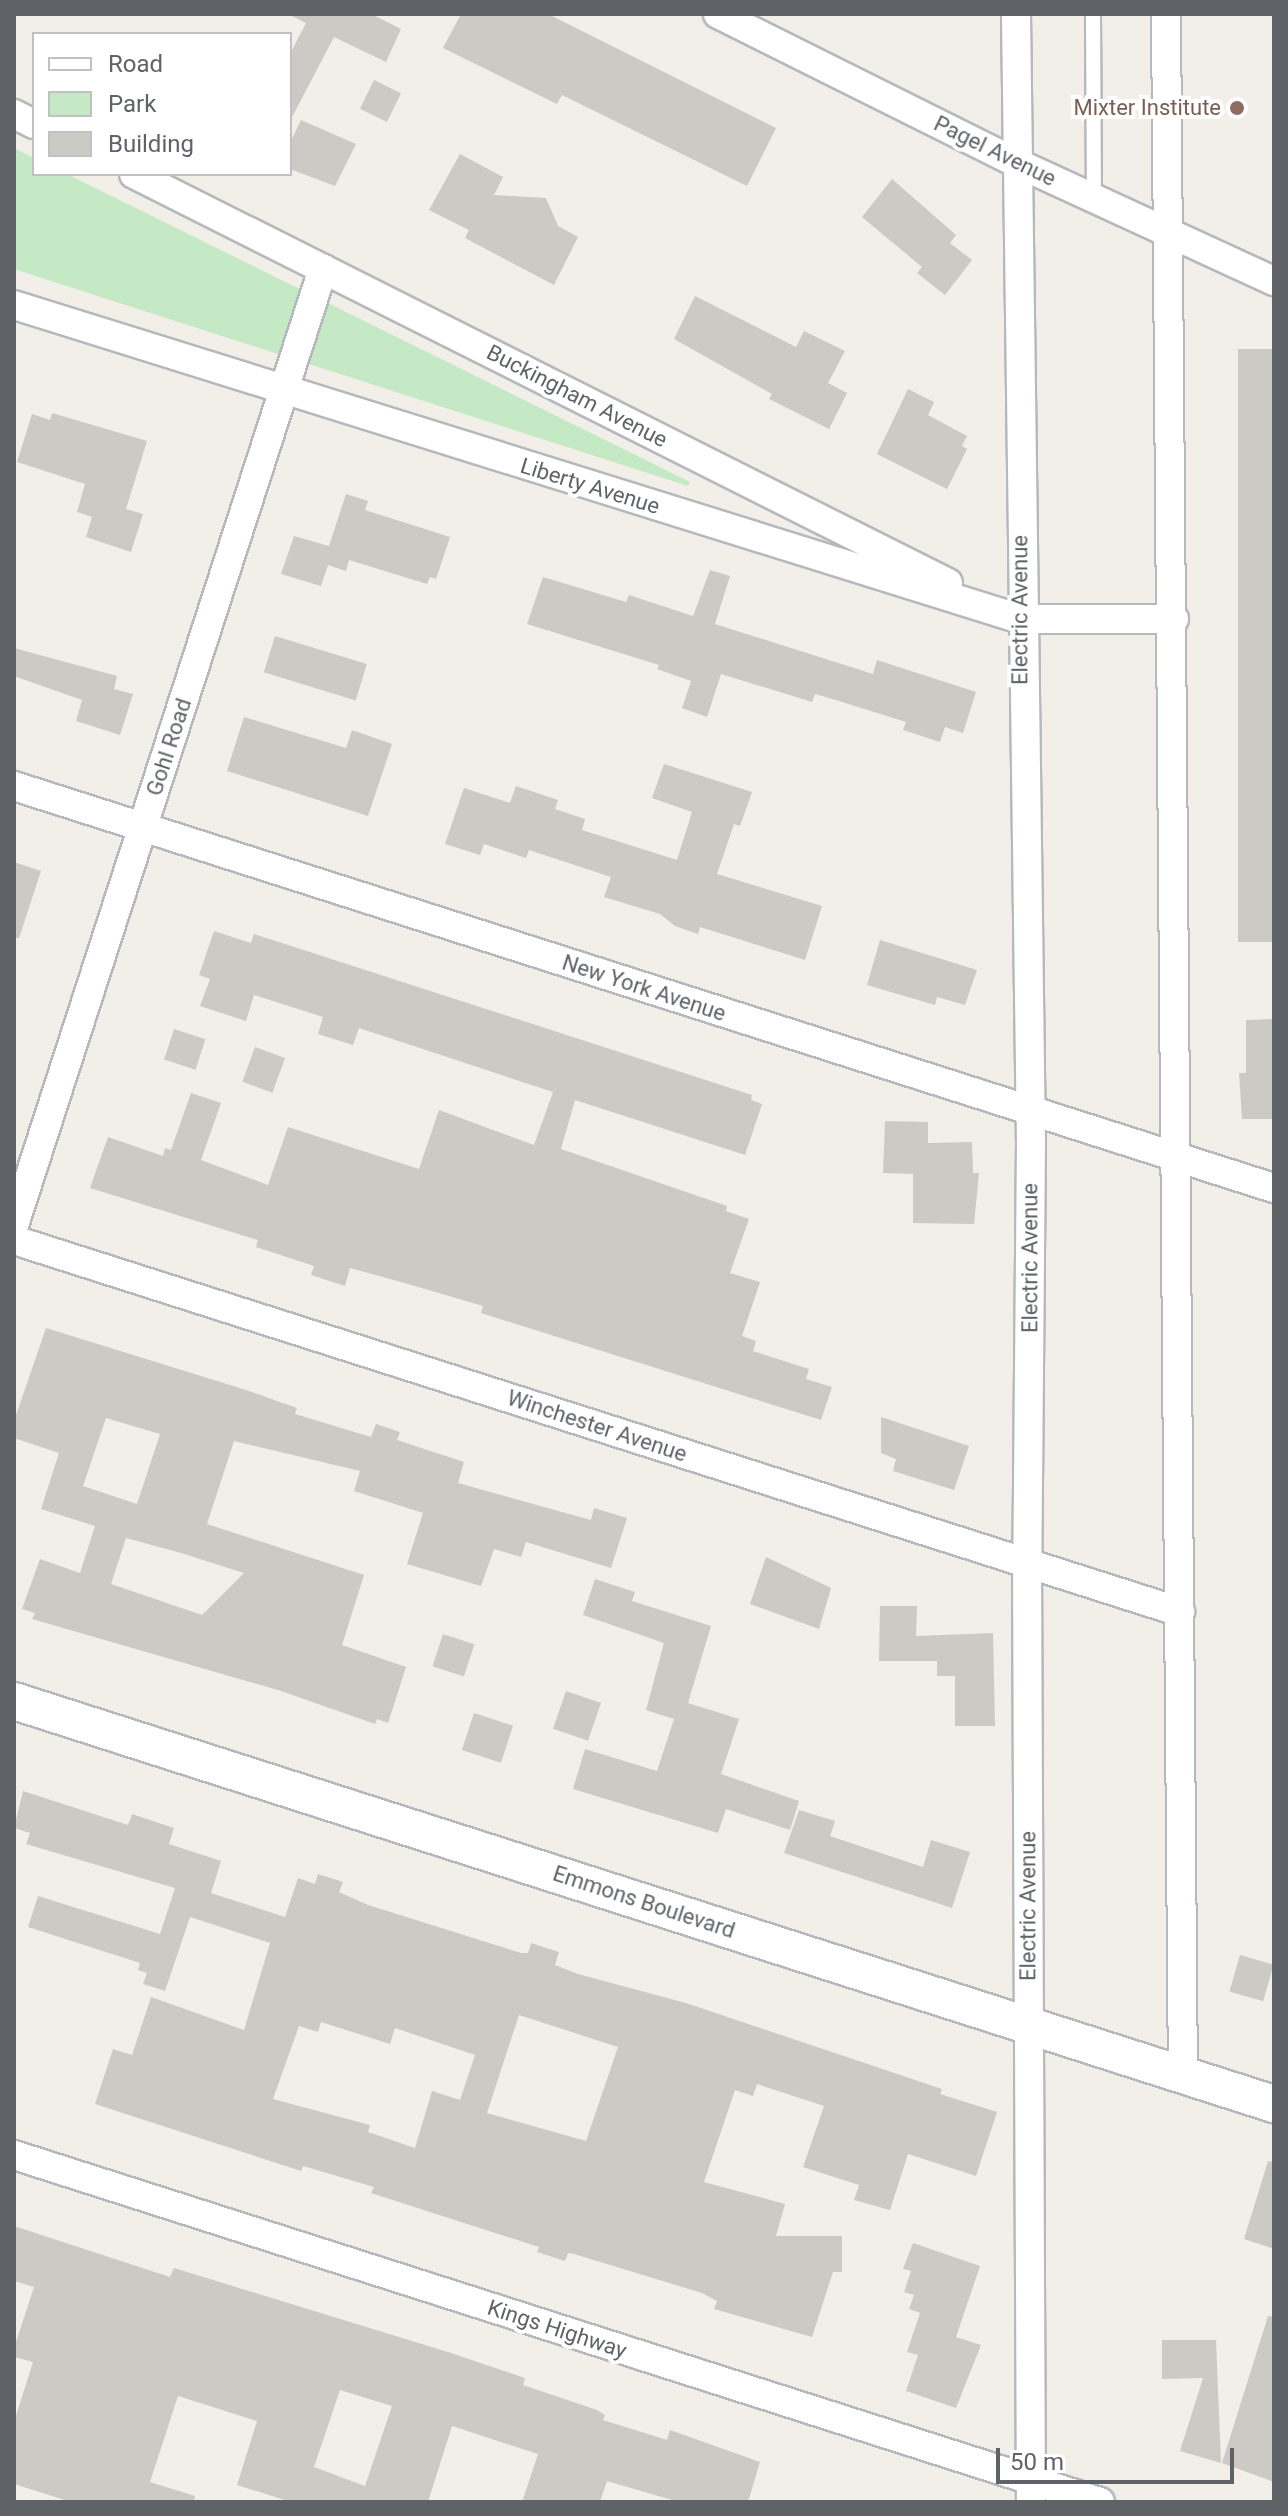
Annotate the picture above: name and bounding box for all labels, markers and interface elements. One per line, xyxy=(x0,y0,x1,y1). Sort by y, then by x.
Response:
legend xyxy=(32,32,292,176)
text: Road xyxy=(108,50,163,78)
text: Park xyxy=(108,90,156,118)
place label: Mixter Institute xyxy=(1074,95,1221,121)
marker: Mixter Institute xyxy=(1228,99,1246,117)
street label: Pagel Avenue xyxy=(930,110,1060,192)
text: Building xyxy=(108,130,194,158)
street label: Buckingham Avenue xyxy=(482,339,672,453)
street label: Liberty Avenue xyxy=(517,452,663,520)
street label: Electric Avenue xyxy=(1007,535,1033,685)
street label: Gohl Road xyxy=(141,695,197,799)
street label: New York Avenue xyxy=(559,949,729,1027)
street label: Electric Avenue xyxy=(1017,1183,1043,1333)
street label: Winchester Avenue xyxy=(504,1384,690,1468)
street label: Electric Avenue xyxy=(1015,1831,1041,1981)
street label: Emmons Boulevard xyxy=(550,1860,738,1944)
street label: Kings Highway xyxy=(484,2294,630,2364)
scale bar xyxy=(1000,2432,1238,2482)
text: 50 m xyxy=(1010,2448,1064,2476)

